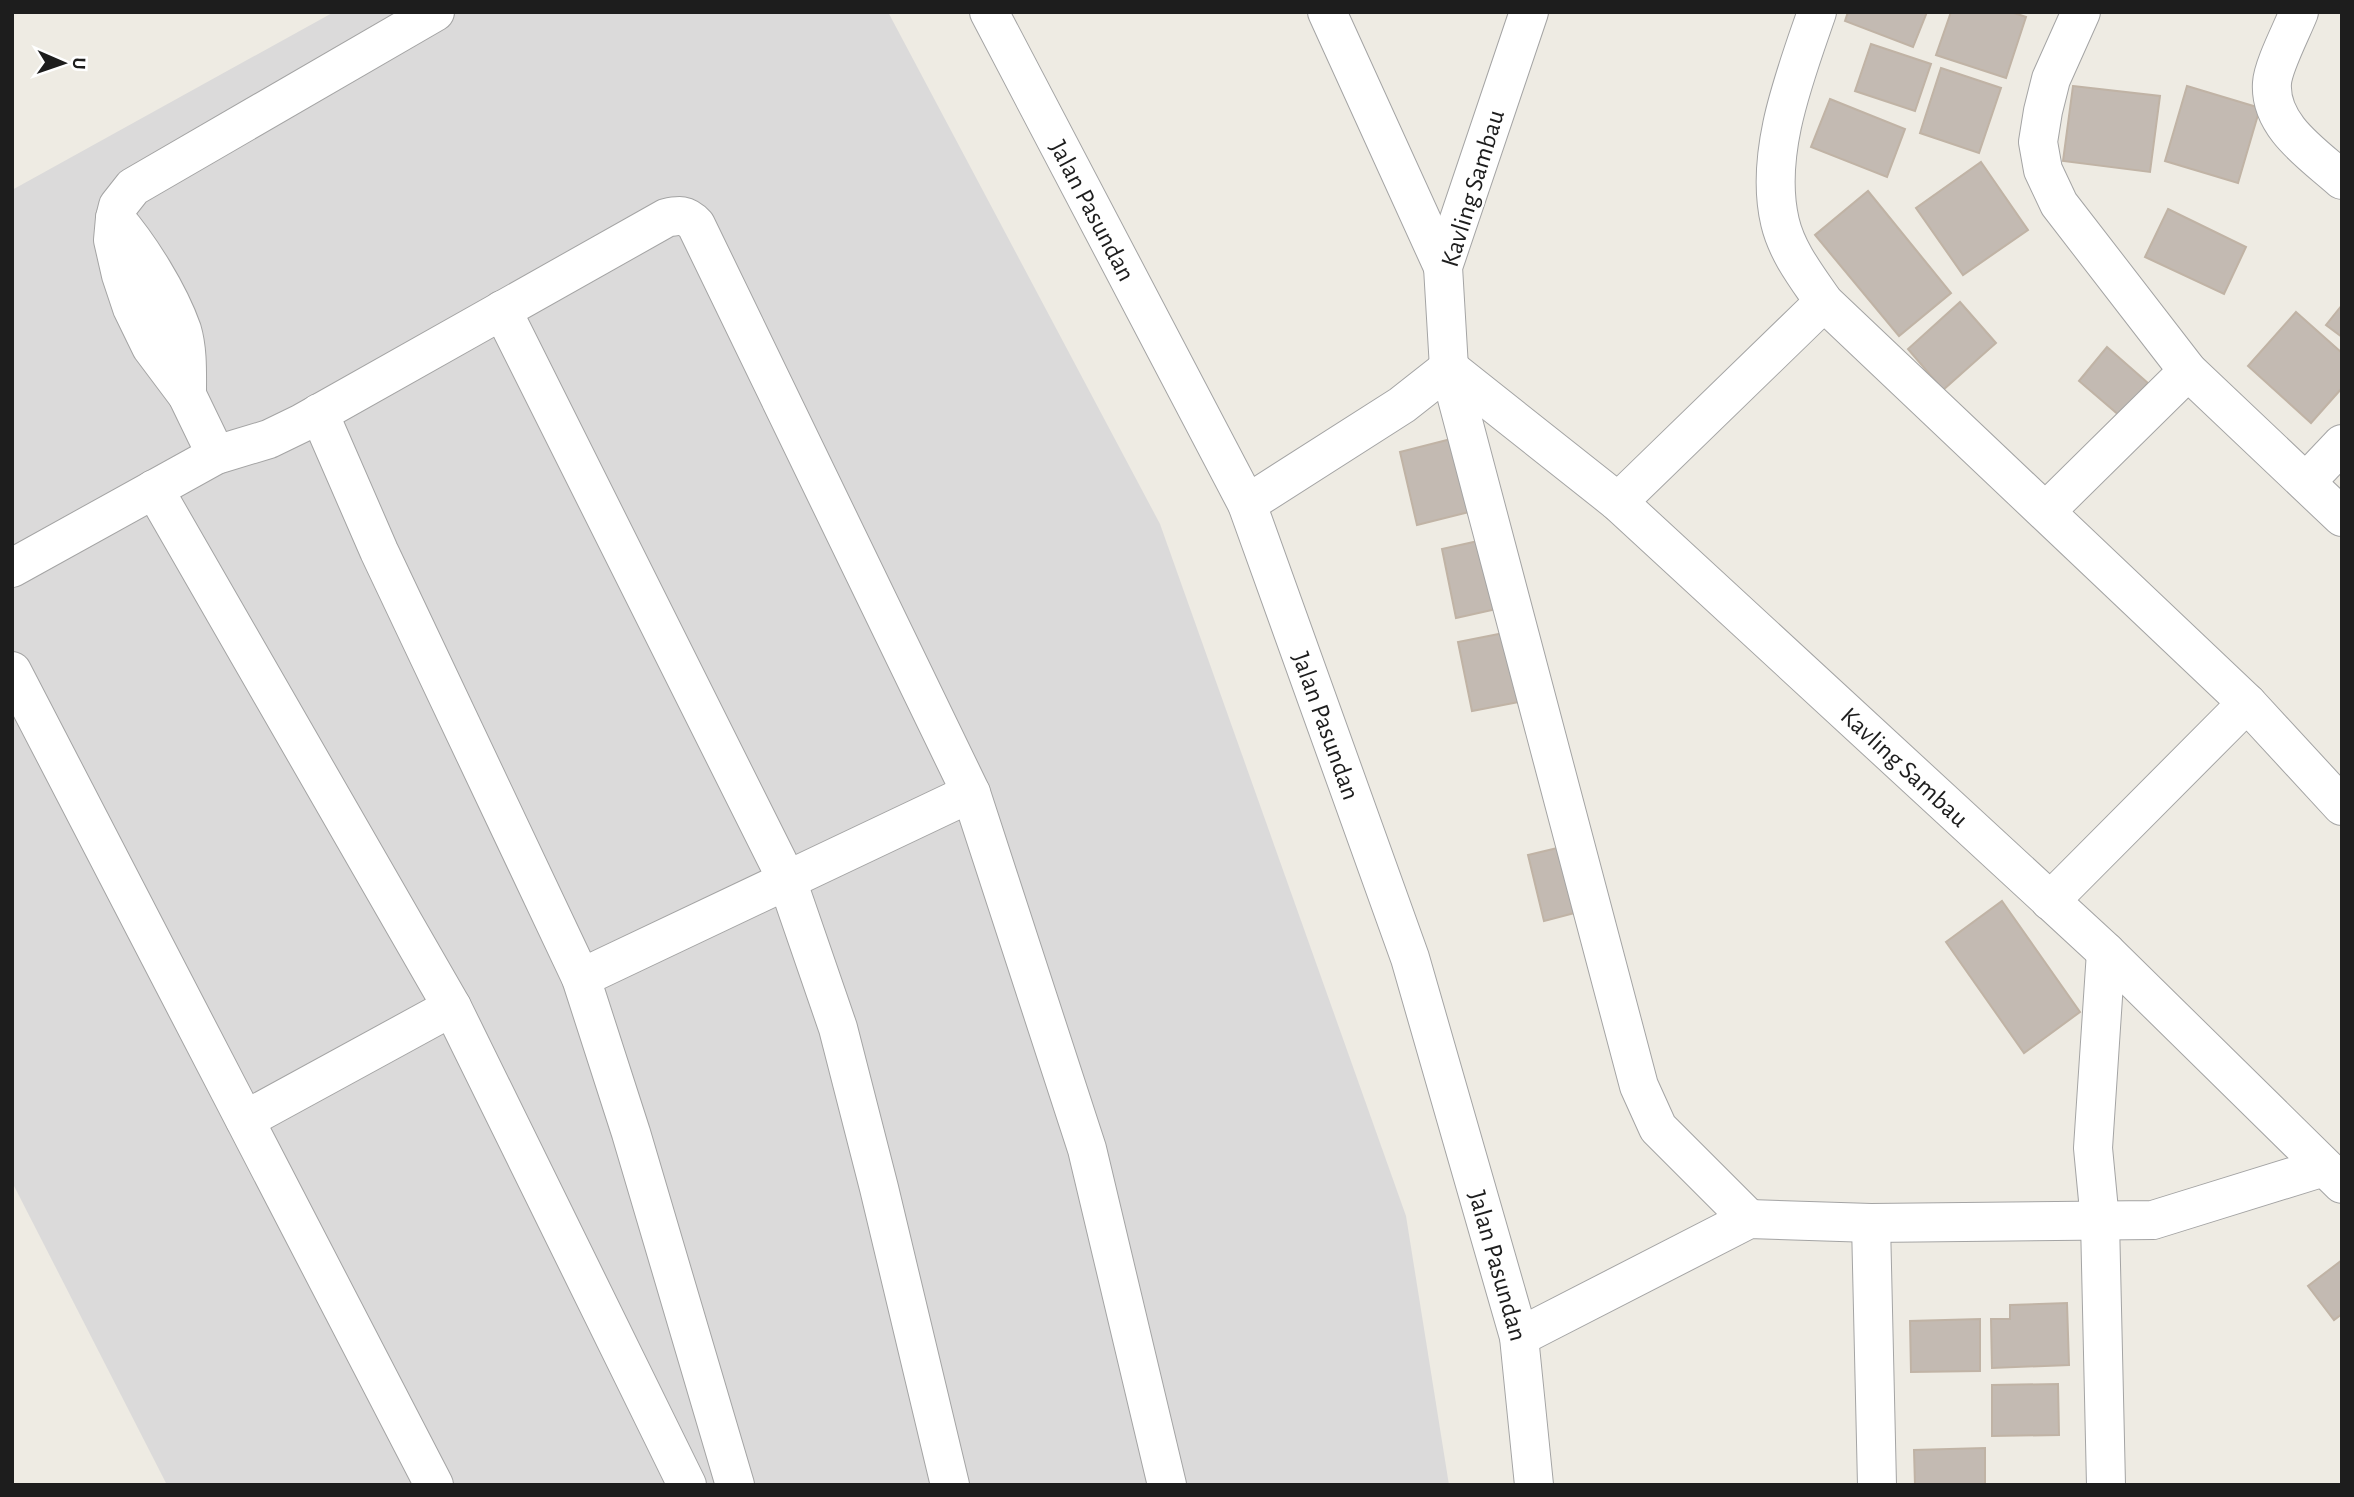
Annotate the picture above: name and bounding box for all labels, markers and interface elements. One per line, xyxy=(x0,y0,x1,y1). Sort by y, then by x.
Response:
north arrow xyxy=(28,28,98,98)
text: U xyxy=(69,57,88,70)
street label: Kavling Sambau xyxy=(1437,107,1509,270)
street label: Jalan Pasundan xyxy=(1045,136,1140,286)
street label: Jalan Pasundan xyxy=(1287,649,1364,803)
street label: Kavling Sambau xyxy=(1836,703,1973,832)
street label: Jalan Pasundan xyxy=(1464,1188,1531,1344)

